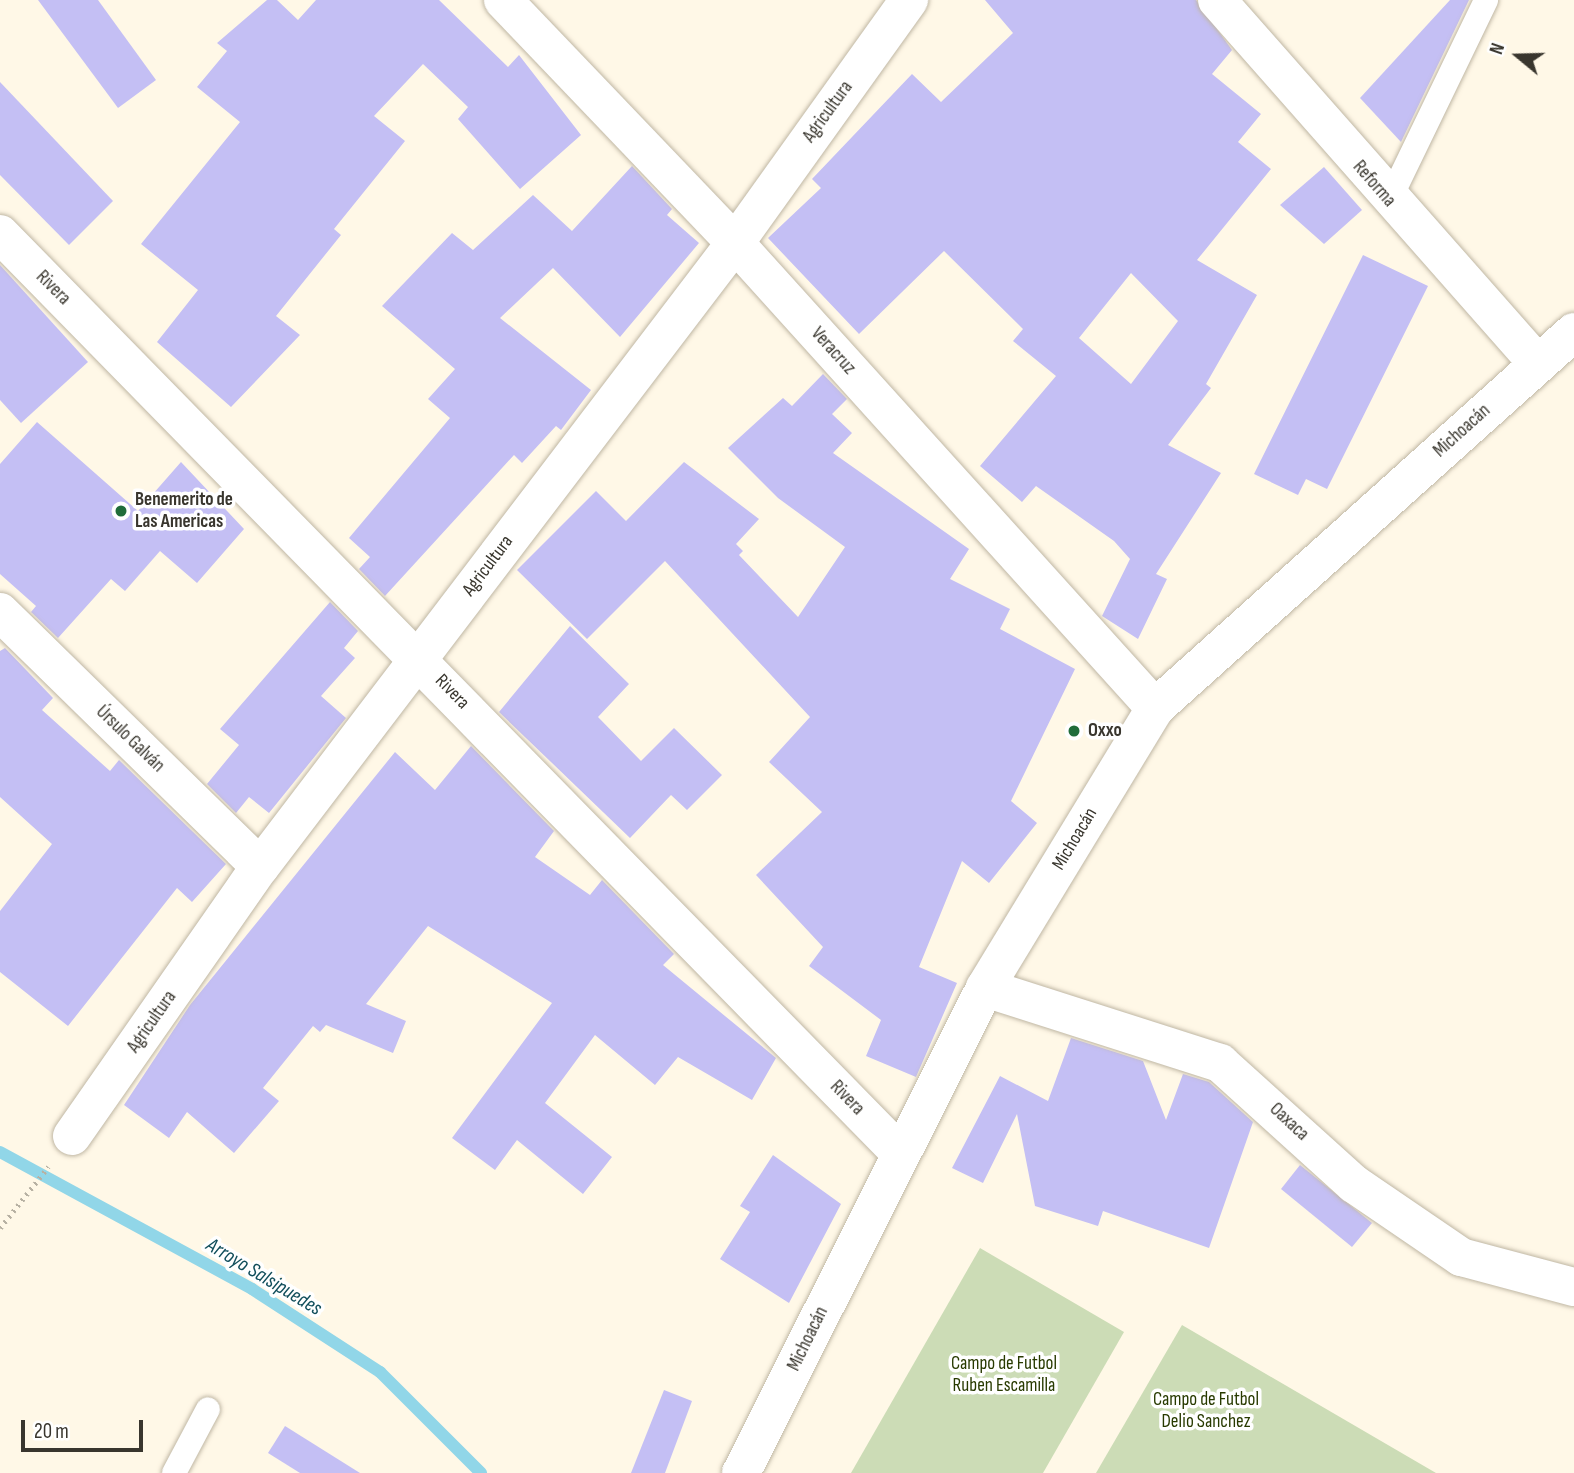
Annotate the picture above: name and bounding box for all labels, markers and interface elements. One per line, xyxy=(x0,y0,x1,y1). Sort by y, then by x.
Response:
north arrow xyxy=(1483,21,1553,91)
text: N xyxy=(1485,40,1510,58)
street label: Agricultura xyxy=(798,77,858,147)
street label: Reforma xyxy=(1348,156,1400,212)
street label: Rivera xyxy=(31,266,75,310)
street label: Veracruz xyxy=(806,323,860,379)
street label: Michoacán xyxy=(1429,400,1495,462)
place label: Benemerito de Las Americas xyxy=(135,489,233,533)
marker: Benemerito de Las Americas xyxy=(113,503,129,519)
street label: Agricultura xyxy=(458,531,518,601)
street label: Rivera xyxy=(430,670,474,714)
street label: Úrsulo Galván xyxy=(91,701,169,777)
place label: Oxxo xyxy=(1088,720,1122,742)
marker: Oxxo xyxy=(1066,723,1082,739)
street label: Michoacán xyxy=(1048,804,1102,874)
street label: Agricultura xyxy=(123,987,181,1057)
street label: Rivera xyxy=(825,1076,869,1120)
street label: Oaxaca xyxy=(1265,1098,1313,1146)
water label: Arroyo Salsipuedes xyxy=(202,1233,326,1321)
street label: Michoacán xyxy=(783,1303,833,1375)
park label: Campo de Futbol Ruben Escamilla xyxy=(951,1353,1057,1397)
park label: Campo de Futbol Delio Sanchez xyxy=(1153,1389,1259,1433)
scale bar xyxy=(24,1406,147,1450)
text: 20 m xyxy=(34,1419,69,1444)

